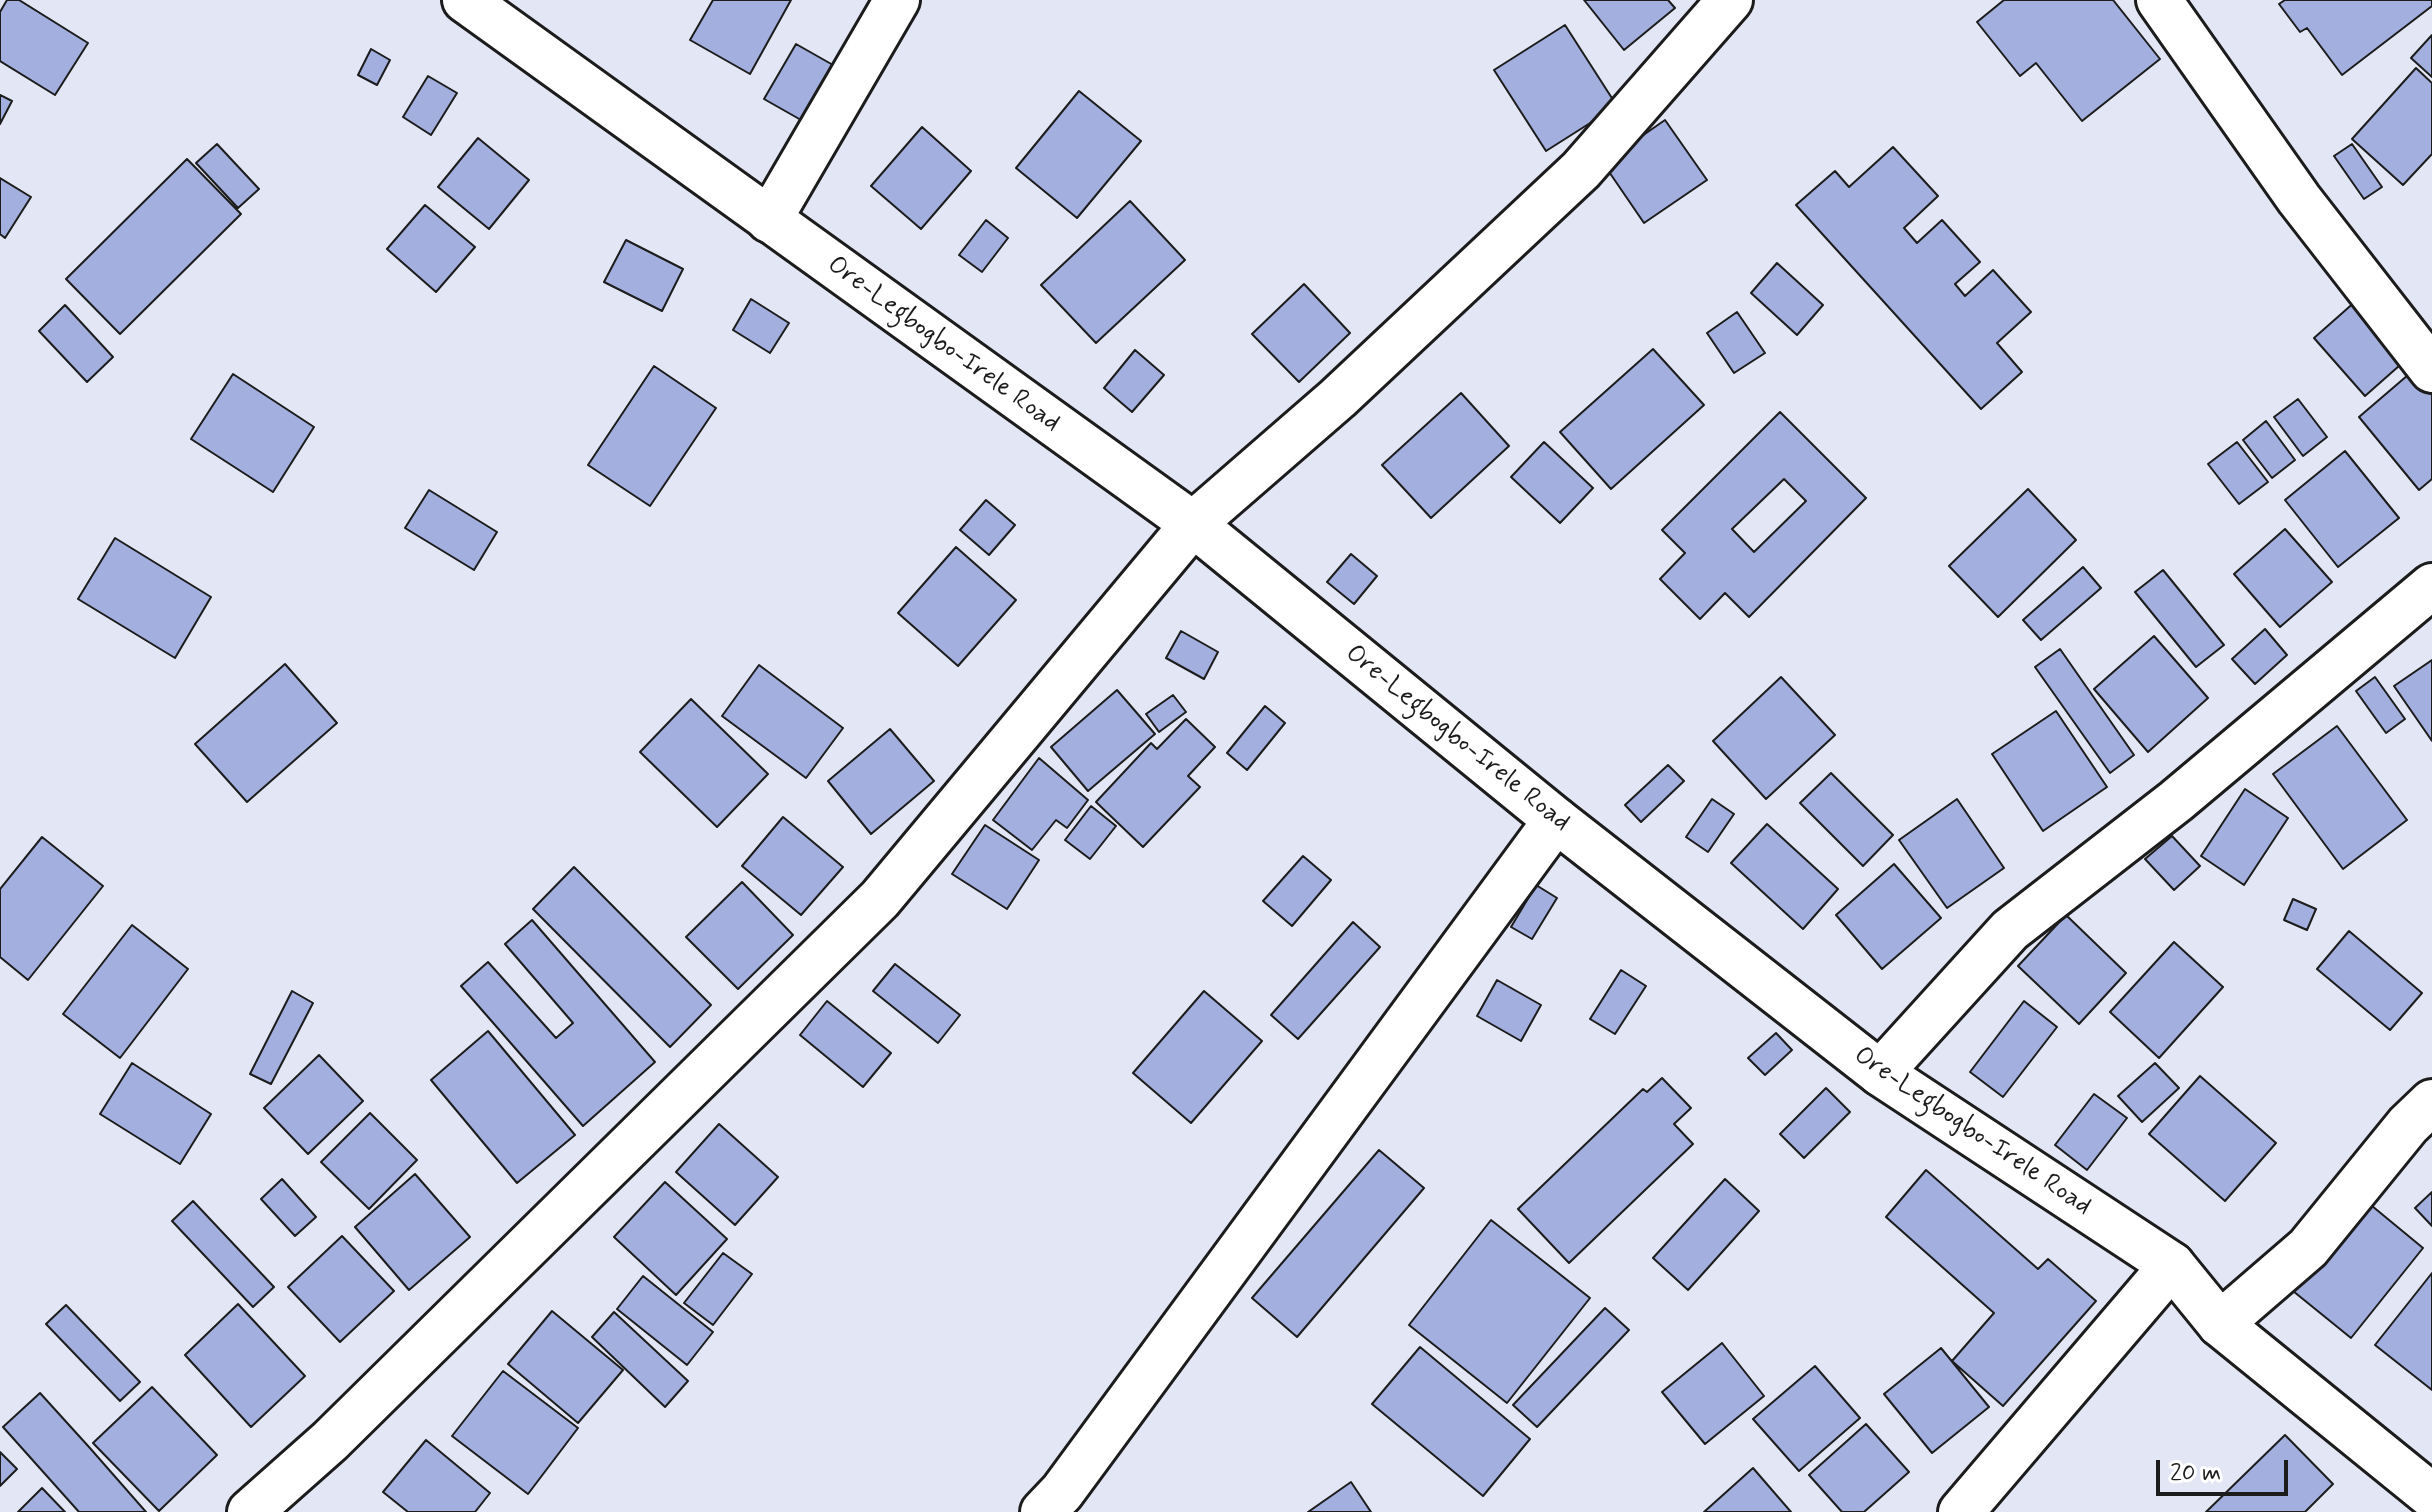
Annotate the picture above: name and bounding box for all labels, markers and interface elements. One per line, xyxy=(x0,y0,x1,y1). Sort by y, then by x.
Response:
street label: Ore-Legbogbo-Irele Road xyxy=(821,250,1065,440)
street label: Ore-Legbogbo-Irele Road xyxy=(1338,639,1576,839)
street label: Ore-Legbogbo-Irele Road xyxy=(1847,1041,2097,1223)
scale bar xyxy=(2160,1444,2292,1494)
text: 20 m xyxy=(2170,1458,2221,1489)

